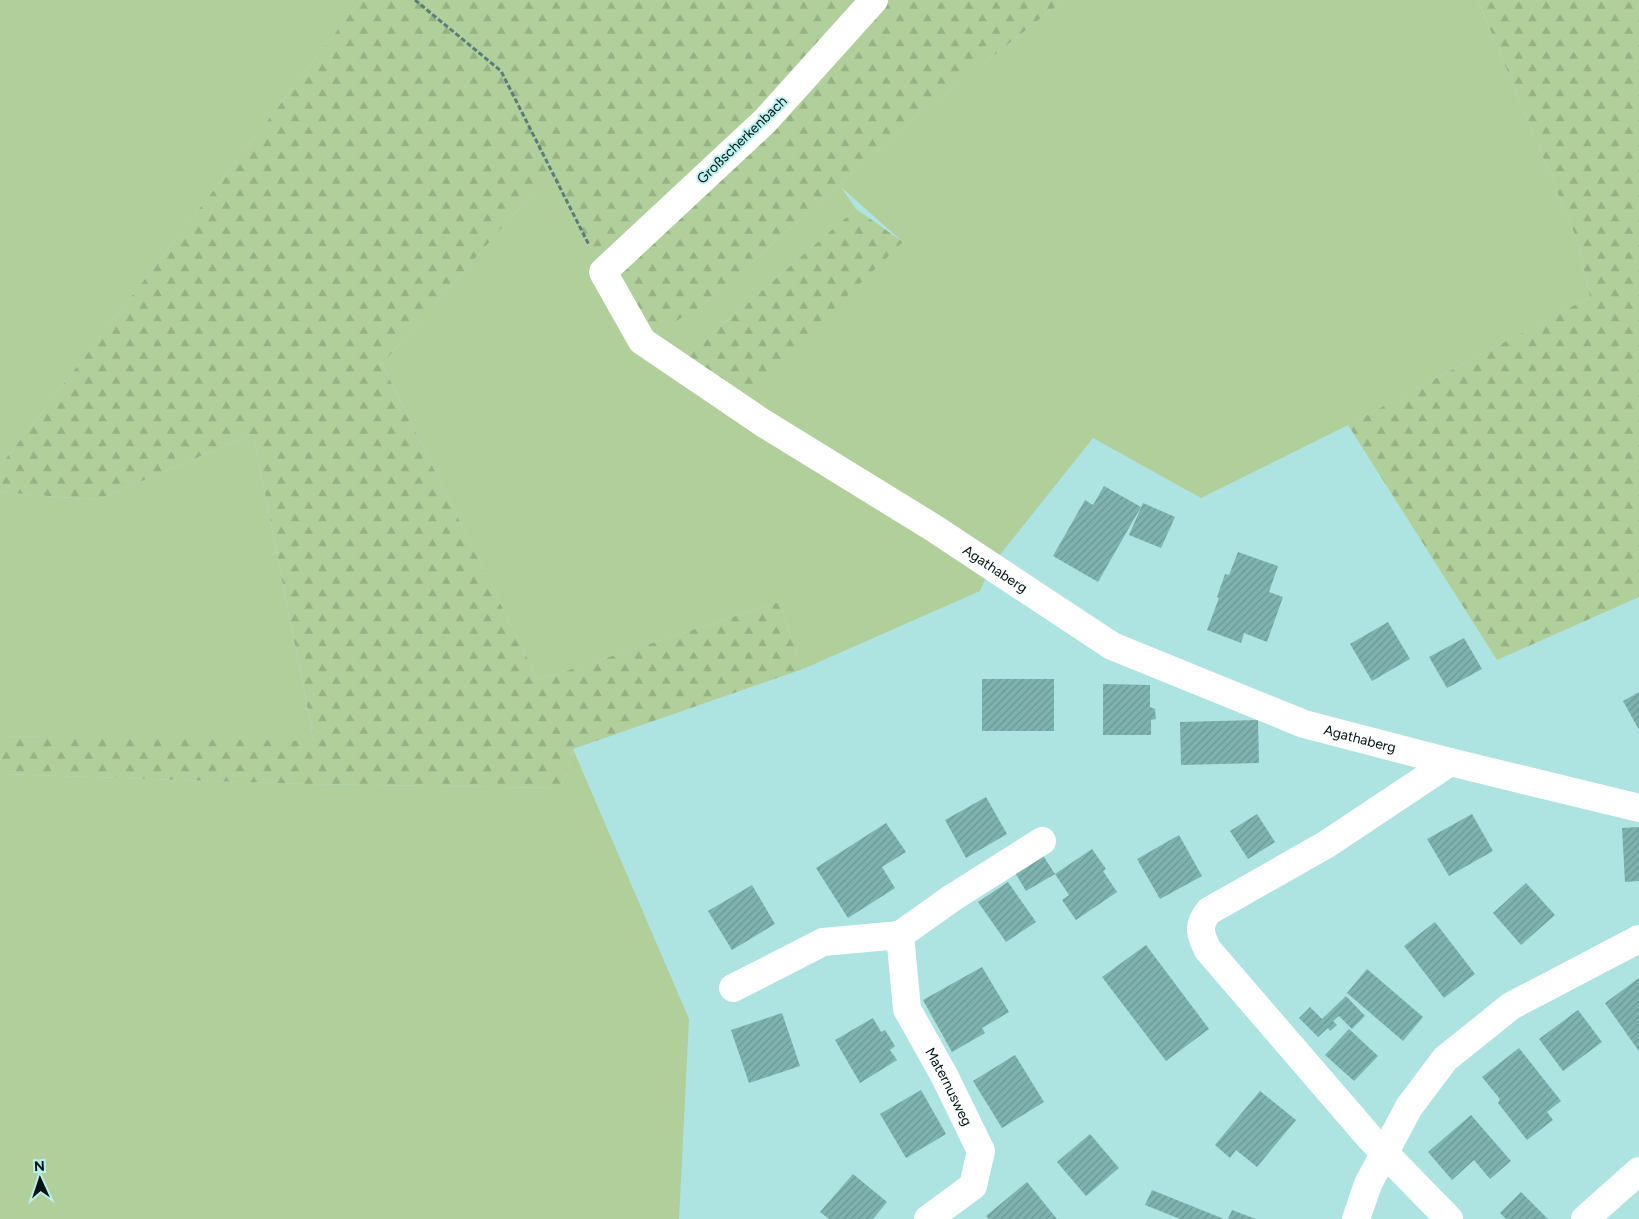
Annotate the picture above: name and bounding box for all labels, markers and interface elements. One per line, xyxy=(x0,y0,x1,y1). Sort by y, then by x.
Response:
street label: Großscherkenbach xyxy=(693,93,791,187)
street label: Agathaberg xyxy=(960,541,1031,596)
street label: Agathaberg xyxy=(1322,721,1398,756)
street label: Maternusweg xyxy=(922,1045,976,1129)
north arrow xyxy=(15,1154,65,1204)
text: N xyxy=(33,1158,45,1175)

